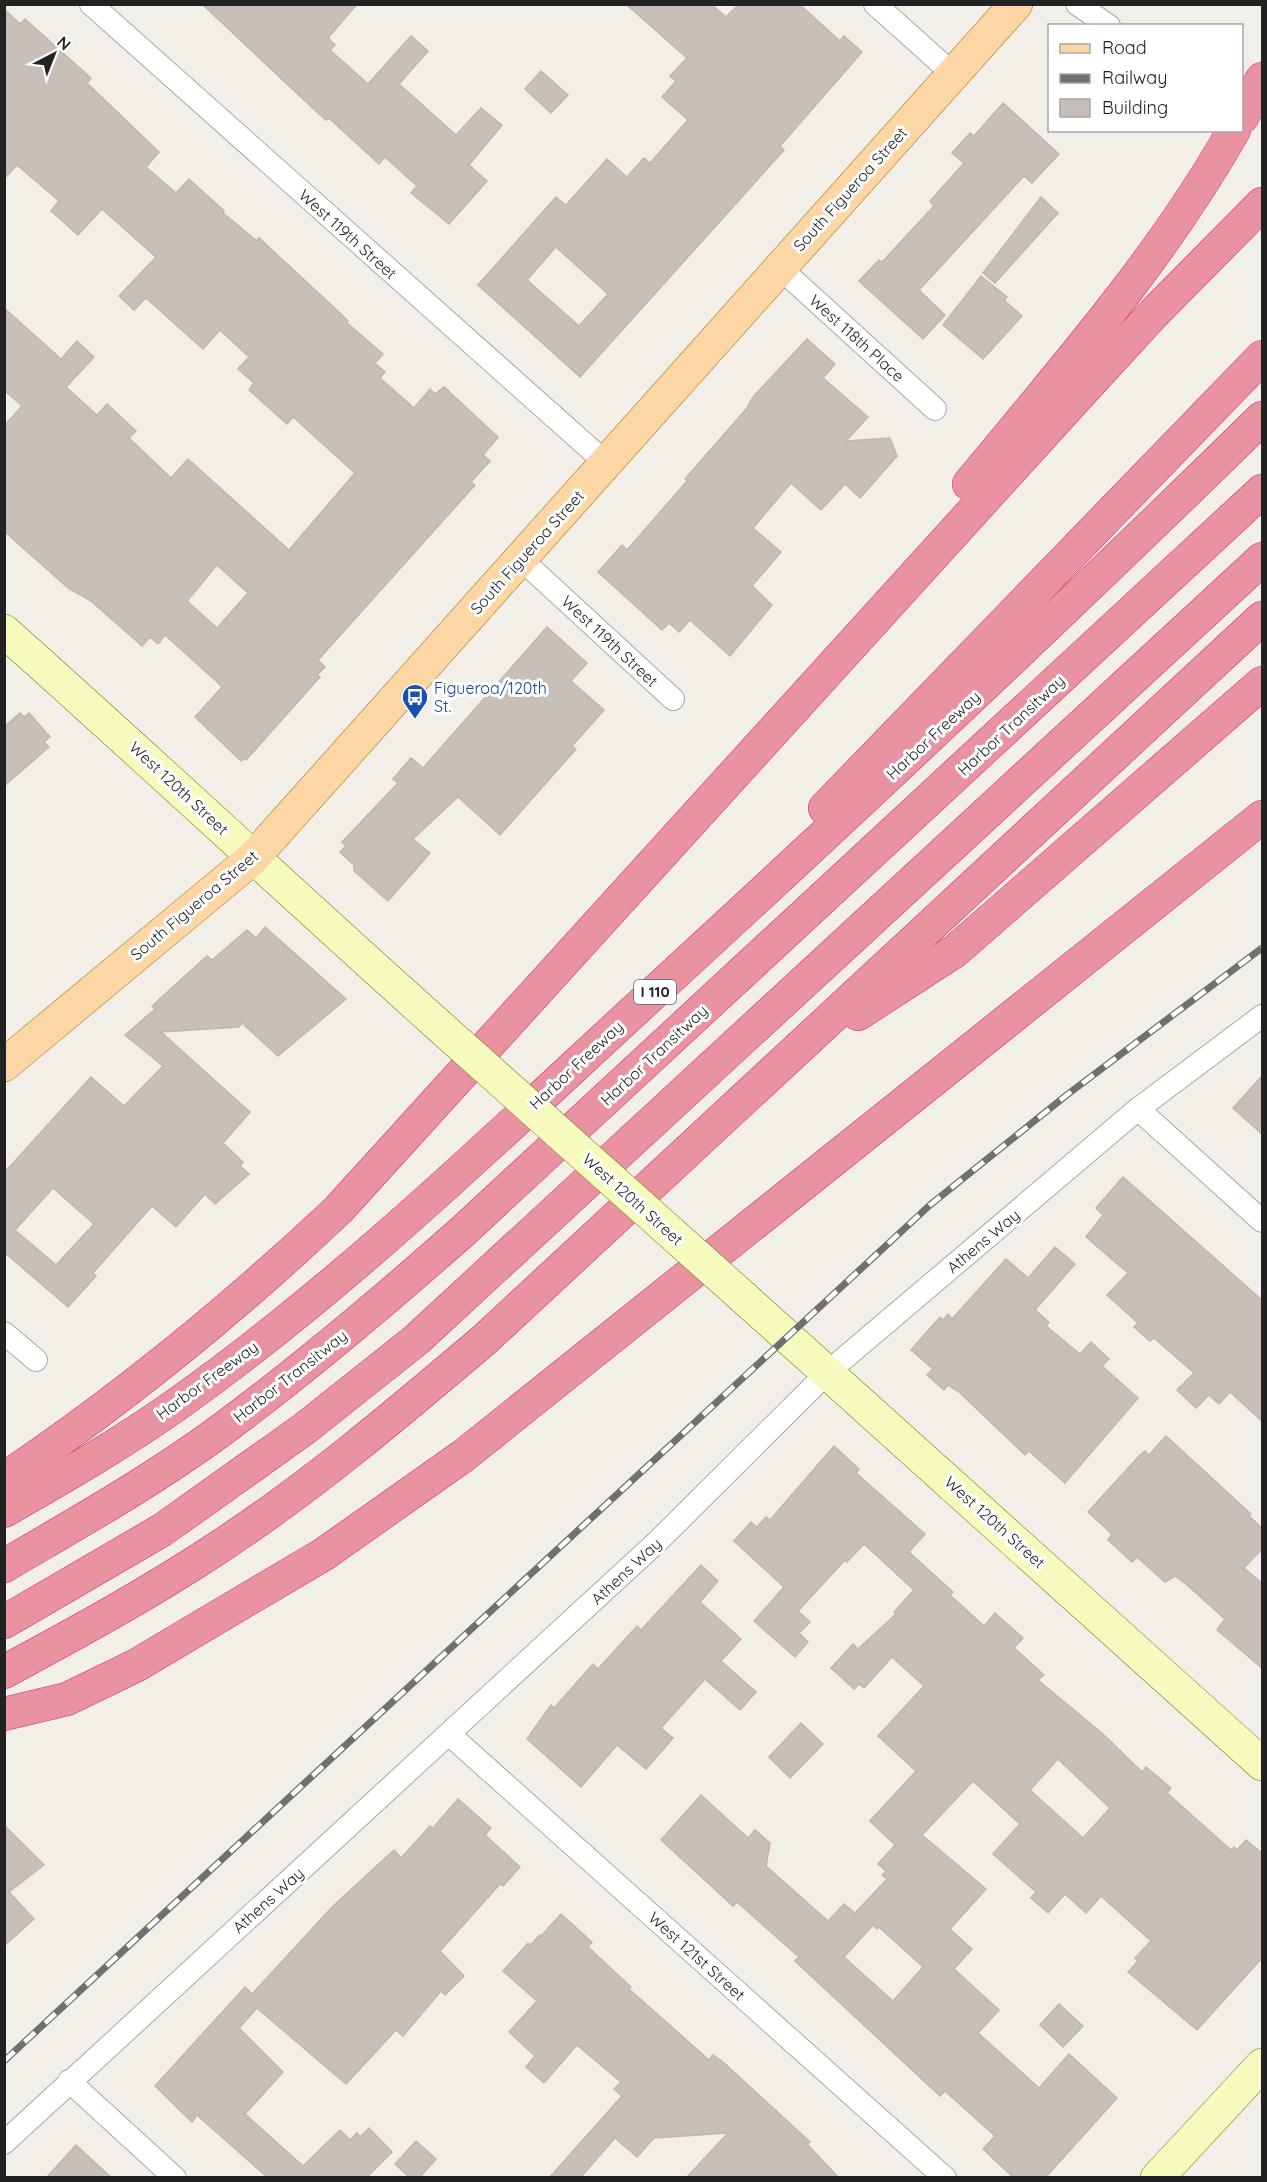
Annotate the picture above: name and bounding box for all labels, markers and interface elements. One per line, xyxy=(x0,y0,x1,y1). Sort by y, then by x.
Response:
north arrow xyxy=(24,24,84,84)
legend xyxy=(1048,24,1243,132)
text: N xyxy=(53,31,75,54)
text: Road xyxy=(1102,36,1147,59)
text: Railway xyxy=(1102,66,1168,89)
text: Building xyxy=(1102,96,1168,119)
street label: South Figueroa Street xyxy=(789,123,911,255)
street label: West 119th Street xyxy=(295,185,401,283)
street label: West 118th Place xyxy=(805,290,909,386)
street label: South Figueroa Street xyxy=(466,486,588,618)
street label: West 119th Street xyxy=(557,591,663,691)
street label: Harbor Transitway xyxy=(953,670,1069,780)
place label: Figueroa/120th St. xyxy=(434,678,547,716)
bus stop icon: Figueroa/120th St. xyxy=(400,682,430,720)
street label: Harbor Freeway xyxy=(882,686,984,784)
street label: West 120th Street xyxy=(125,737,233,839)
street label: South Figueroa Street xyxy=(126,846,262,964)
road number: I 110 xyxy=(634,980,676,1004)
street label: Harbor Transitway xyxy=(596,1000,712,1110)
street label: Harbor Freeway xyxy=(525,1016,627,1114)
street label: West 120th Street xyxy=(579,1149,687,1249)
street label: Athens Way xyxy=(942,1205,1024,1277)
street label: Harbor Transitway xyxy=(229,1325,351,1427)
street label: Harbor Freeway xyxy=(152,1336,262,1424)
street label: West 120th Street xyxy=(941,1472,1049,1572)
street label: Athens Way xyxy=(587,1533,665,1609)
street label: Athens Way xyxy=(228,1863,308,1937)
street label: West 121st Street xyxy=(645,1907,749,2005)

